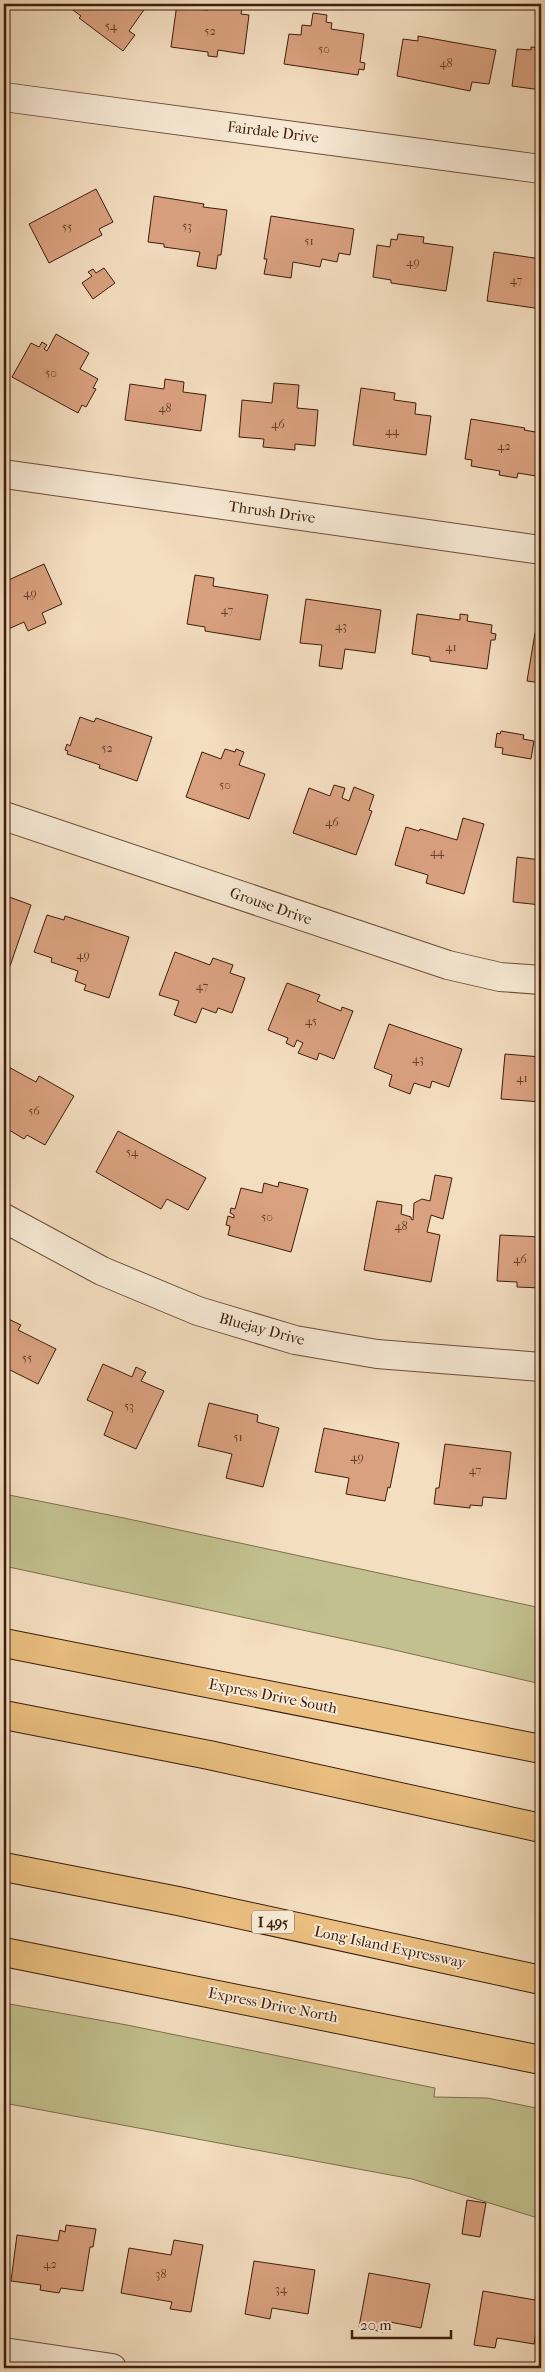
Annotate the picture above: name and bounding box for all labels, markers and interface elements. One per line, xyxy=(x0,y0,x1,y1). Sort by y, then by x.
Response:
house number: 54 xyxy=(105,19,118,33)
house number: 52 xyxy=(204,24,216,38)
house number: 50 xyxy=(318,42,330,56)
house number: 48 xyxy=(439,56,453,70)
street label: Fairdale Drive xyxy=(226,117,320,147)
house number: 53 xyxy=(182,219,192,233)
house number: 55 xyxy=(62,220,72,234)
house number: 51 xyxy=(304,234,314,248)
house number: 49 xyxy=(406,255,420,269)
house number: 47 xyxy=(510,273,522,287)
house number: 50 xyxy=(45,366,57,380)
house number: 48 xyxy=(158,401,172,415)
house number: 46 xyxy=(271,417,285,431)
house number: 44 xyxy=(385,424,400,438)
house number: 42 xyxy=(497,439,511,453)
street label: Thrush Drive xyxy=(227,497,317,527)
house number: 49 xyxy=(23,586,37,600)
house number: 47 xyxy=(221,603,233,617)
house number: 43 xyxy=(335,619,347,633)
house number: 41 xyxy=(445,640,457,654)
house number: 52 xyxy=(101,741,113,755)
house number: 50 xyxy=(219,778,231,792)
house number: 46 xyxy=(325,815,339,829)
house number: 44 xyxy=(430,845,445,859)
street label: Grouse Drive xyxy=(228,884,315,929)
house number: 49 xyxy=(76,948,90,962)
house number: 47 xyxy=(196,979,208,993)
house number: 45 xyxy=(305,1014,317,1028)
house number: 43 xyxy=(412,1052,424,1066)
house number: 41 xyxy=(516,1071,528,1085)
house number: 56 xyxy=(28,1104,40,1118)
house number: 54 xyxy=(126,1145,139,1159)
house number: 50 xyxy=(261,1210,273,1224)
house number: 48 xyxy=(394,1219,408,1233)
house number: 46 xyxy=(513,1252,527,1266)
street label: Bluejay Drive xyxy=(217,1309,307,1349)
house number: 55 xyxy=(22,1351,32,1365)
house number: 53 xyxy=(124,1399,134,1413)
house number: 51 xyxy=(233,1430,243,1444)
house number: 49 xyxy=(350,1450,364,1464)
house number: 47 xyxy=(469,1463,481,1477)
street label: Express Drive South xyxy=(207,1675,339,1717)
road number: I 495 xyxy=(252,1910,294,1934)
street label: Long Island Expressway xyxy=(313,1922,468,1972)
street label: Express Drive North xyxy=(207,1984,340,2027)
house number: 42 xyxy=(43,2257,57,2271)
house number: 38 xyxy=(156,2267,166,2281)
house number: 34 xyxy=(275,2282,288,2296)
scale bar xyxy=(352,2307,451,2339)
text: 20 m xyxy=(360,2316,392,2334)

